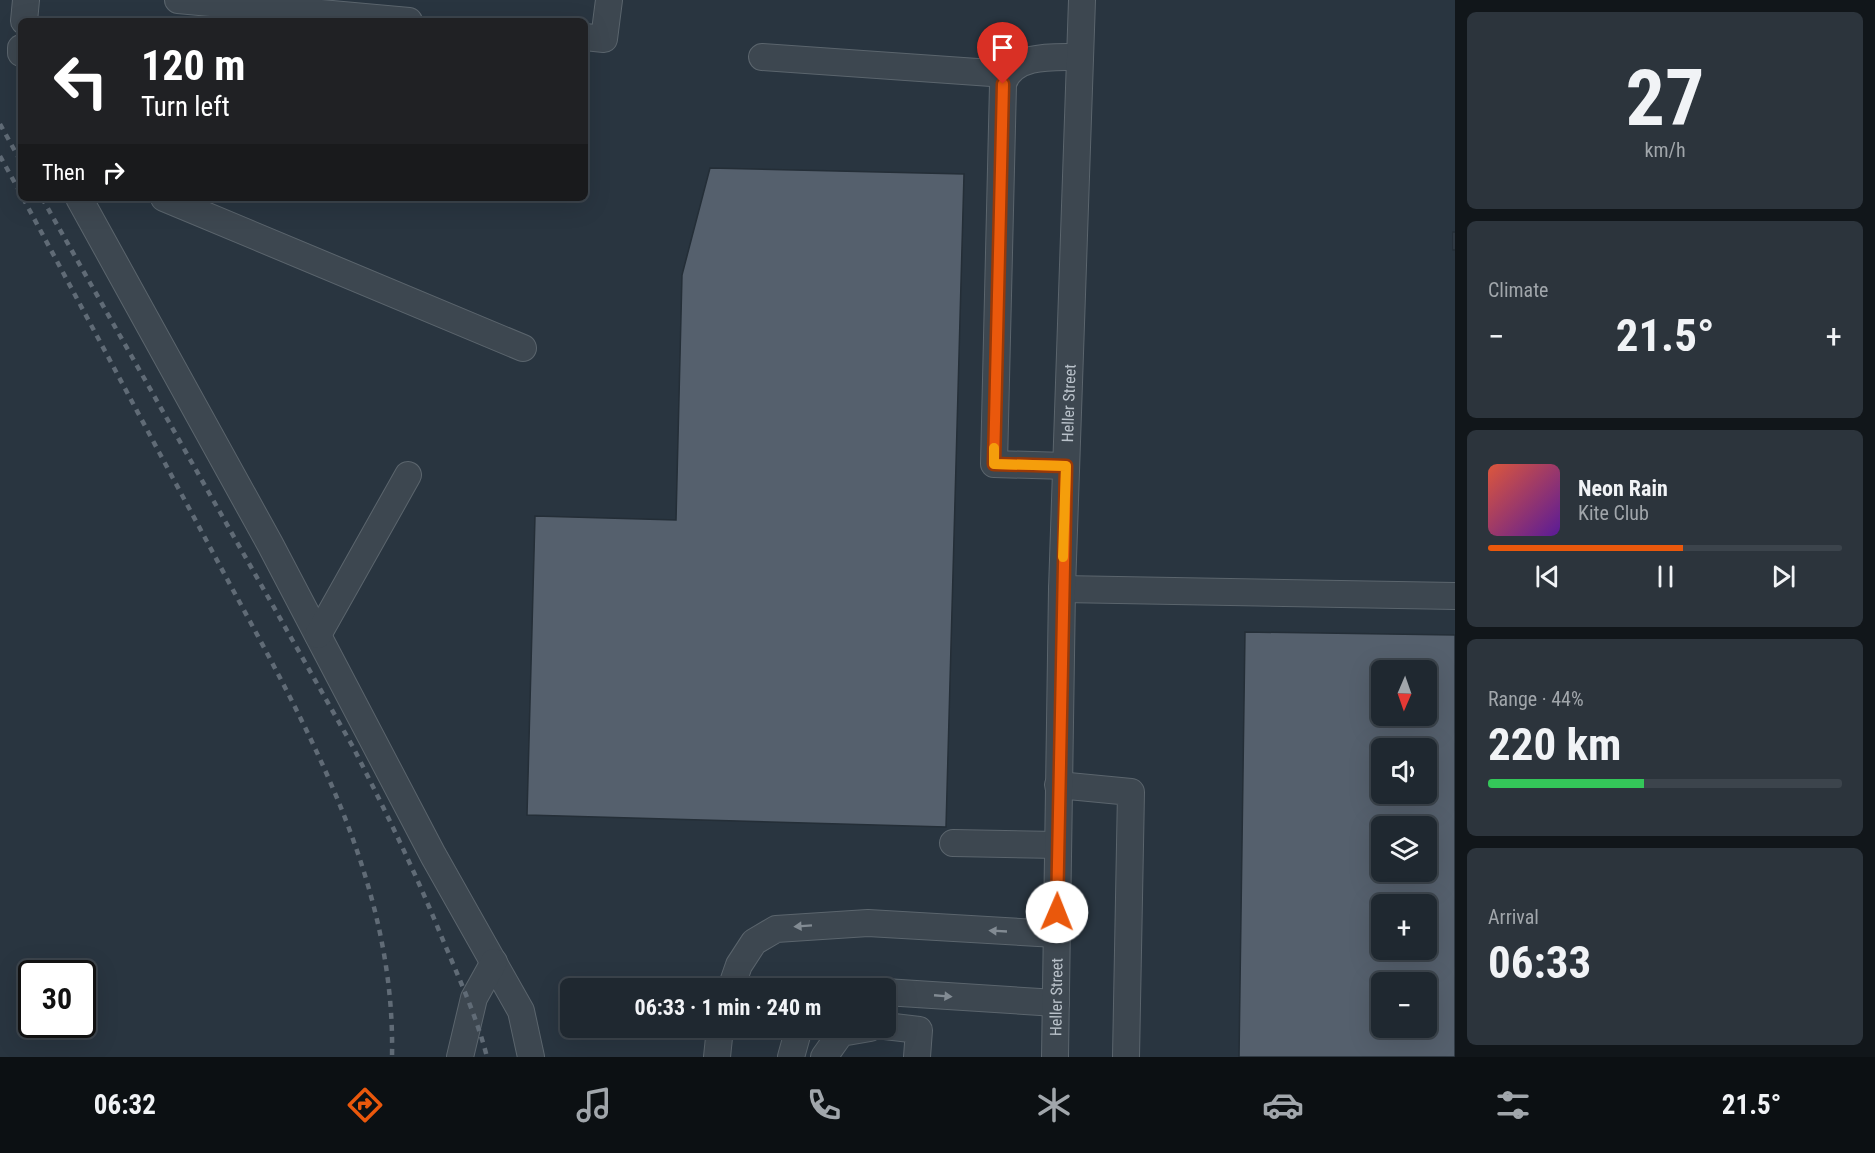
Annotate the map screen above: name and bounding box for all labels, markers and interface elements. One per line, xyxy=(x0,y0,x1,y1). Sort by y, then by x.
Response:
pin xyxy=(977,22,1028,84)
icon: arrive xyxy=(986,31,1019,64)
text: 120 m xyxy=(141,41,246,90)
icon: left xyxy=(42,42,120,120)
text: 27 xyxy=(1626,53,1704,144)
text: Turn left xyxy=(141,91,230,123)
text: km/h xyxy=(1644,138,1686,162)
icon: right xyxy=(97,156,130,189)
text: Then xyxy=(42,160,85,185)
text: Climate xyxy=(1488,278,1548,302)
text: 21.5° xyxy=(1616,309,1714,362)
text: − xyxy=(1488,317,1505,356)
text: + xyxy=(1826,317,1842,356)
street label: Heller Street xyxy=(1058,363,1080,443)
text: Neon Rain xyxy=(1578,476,1668,501)
text: Kite Club xyxy=(1578,501,1649,525)
icon: previous xyxy=(1531,560,1564,593)
icon: pause xyxy=(1649,560,1682,593)
icon: next xyxy=(1767,560,1800,593)
north arrow xyxy=(1371,660,1437,726)
map controls xyxy=(1371,660,1437,1038)
text: Range · 44% xyxy=(1488,687,1584,711)
text: 220 km xyxy=(1488,718,1621,771)
button: sound xyxy=(1371,738,1437,804)
button: layers xyxy=(1371,816,1437,882)
position arrow xyxy=(1025,880,1089,944)
button: + xyxy=(1371,894,1437,960)
text: Arrival xyxy=(1488,905,1539,929)
one-way arrow xyxy=(794,921,813,931)
one-way arrow xyxy=(988,926,1007,935)
text: 06:33 xyxy=(1488,936,1591,989)
street label: Heller Street xyxy=(1046,957,1066,1036)
speed limit sign: 30 xyxy=(18,960,96,1038)
button: − xyxy=(1371,972,1437,1038)
one-way arrow xyxy=(934,991,953,1001)
text: 06:33 · 1 min · 240 m xyxy=(635,995,821,1020)
icon: directions xyxy=(344,1084,386,1126)
icon: music xyxy=(573,1084,615,1126)
icon: phone xyxy=(803,1084,845,1126)
icon: climate xyxy=(1033,1084,1075,1126)
icon: car xyxy=(1262,1084,1304,1126)
icon: filters xyxy=(1492,1084,1534,1126)
text: 06:32 xyxy=(94,1089,156,1121)
text: 21.5° xyxy=(1722,1089,1781,1121)

